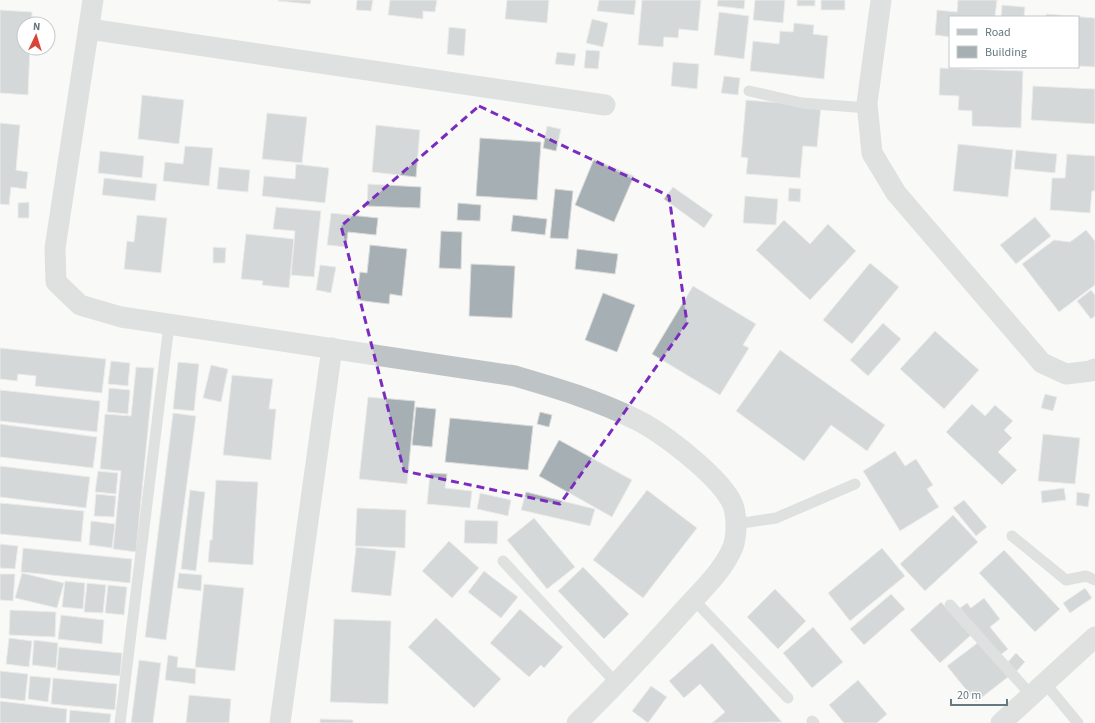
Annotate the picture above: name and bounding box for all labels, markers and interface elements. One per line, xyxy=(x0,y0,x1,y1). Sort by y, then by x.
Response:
north arrow xyxy=(16,16,56,56)
legend xyxy=(949,16,1079,68)
text: N xyxy=(32,19,41,34)
text: Road xyxy=(985,24,1011,41)
text: Building xyxy=(985,44,1027,61)
scale bar xyxy=(951,681,1007,707)
text: 20 m xyxy=(957,687,981,704)

